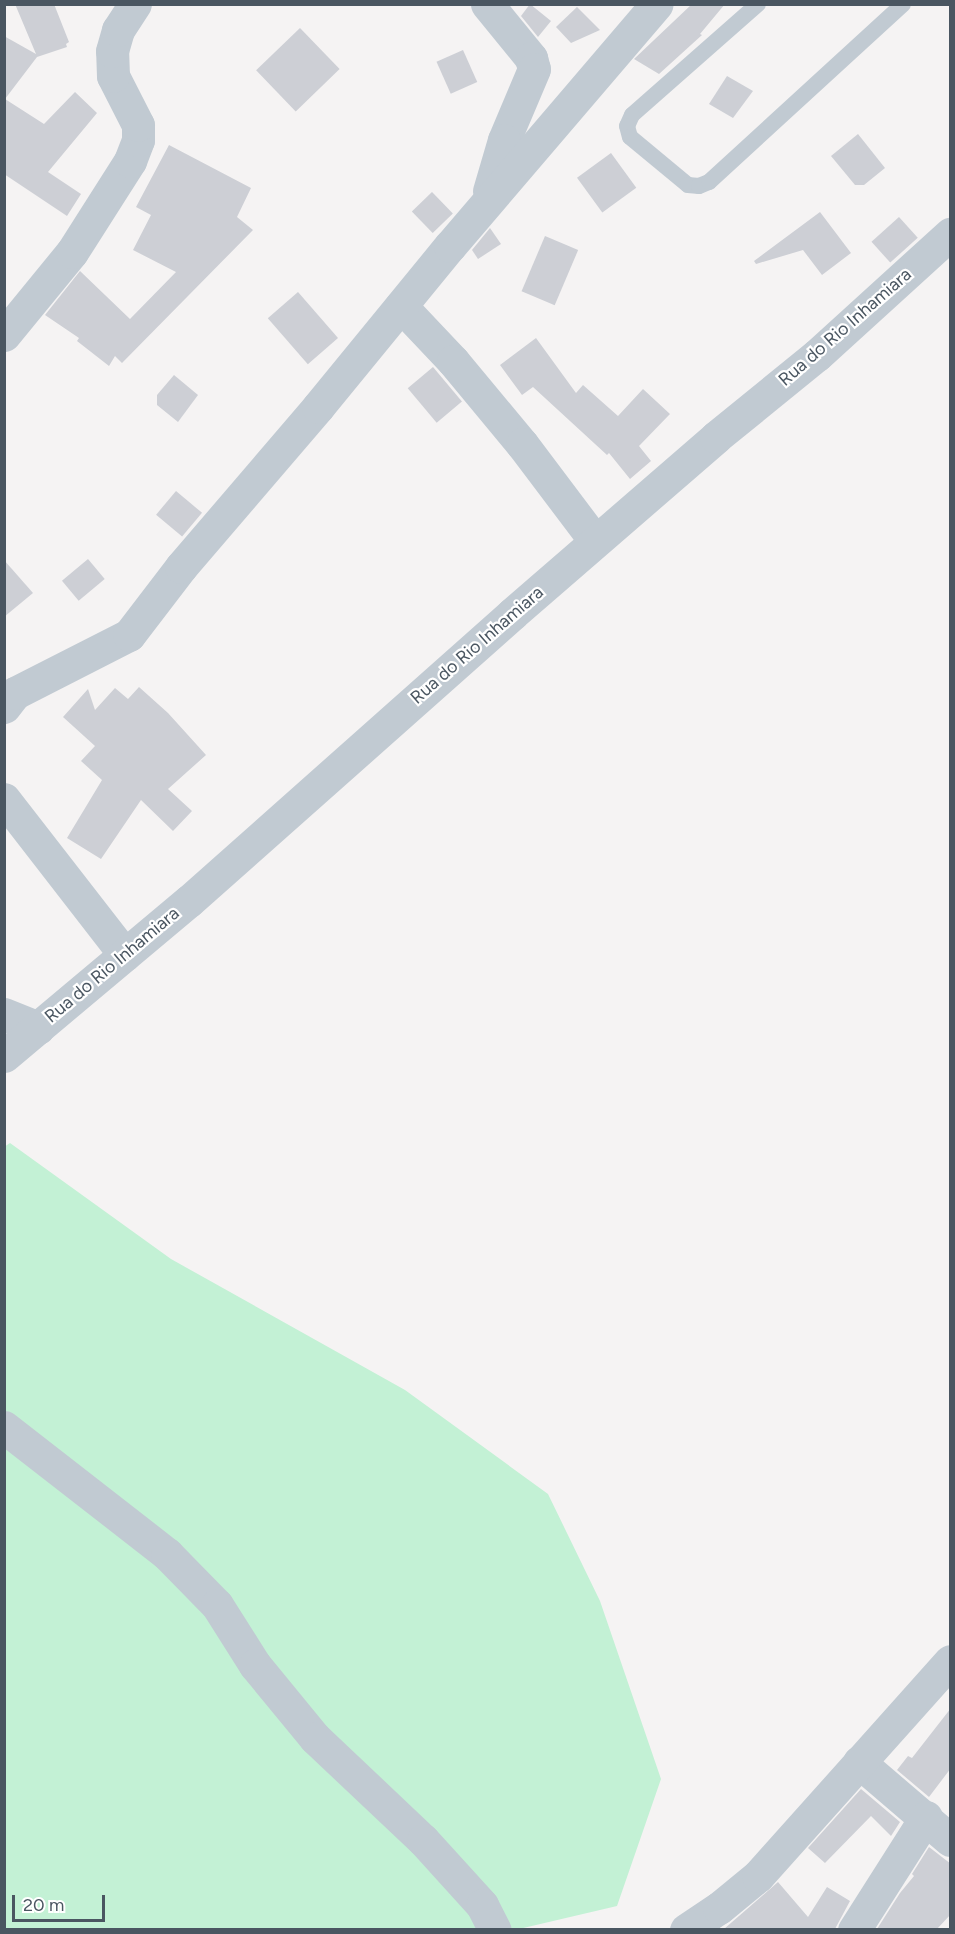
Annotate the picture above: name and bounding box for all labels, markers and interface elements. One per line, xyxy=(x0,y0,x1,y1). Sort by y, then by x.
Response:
street label: Rua do Rio Inhamiara xyxy=(774,263,916,391)
street label: Rua do Rio Inhamiara xyxy=(406,581,548,709)
street label: Rua do Rio Inhamiara xyxy=(40,902,184,1028)
scale bar xyxy=(15,1883,108,1921)
text: 20 m xyxy=(23,1894,64,1916)

